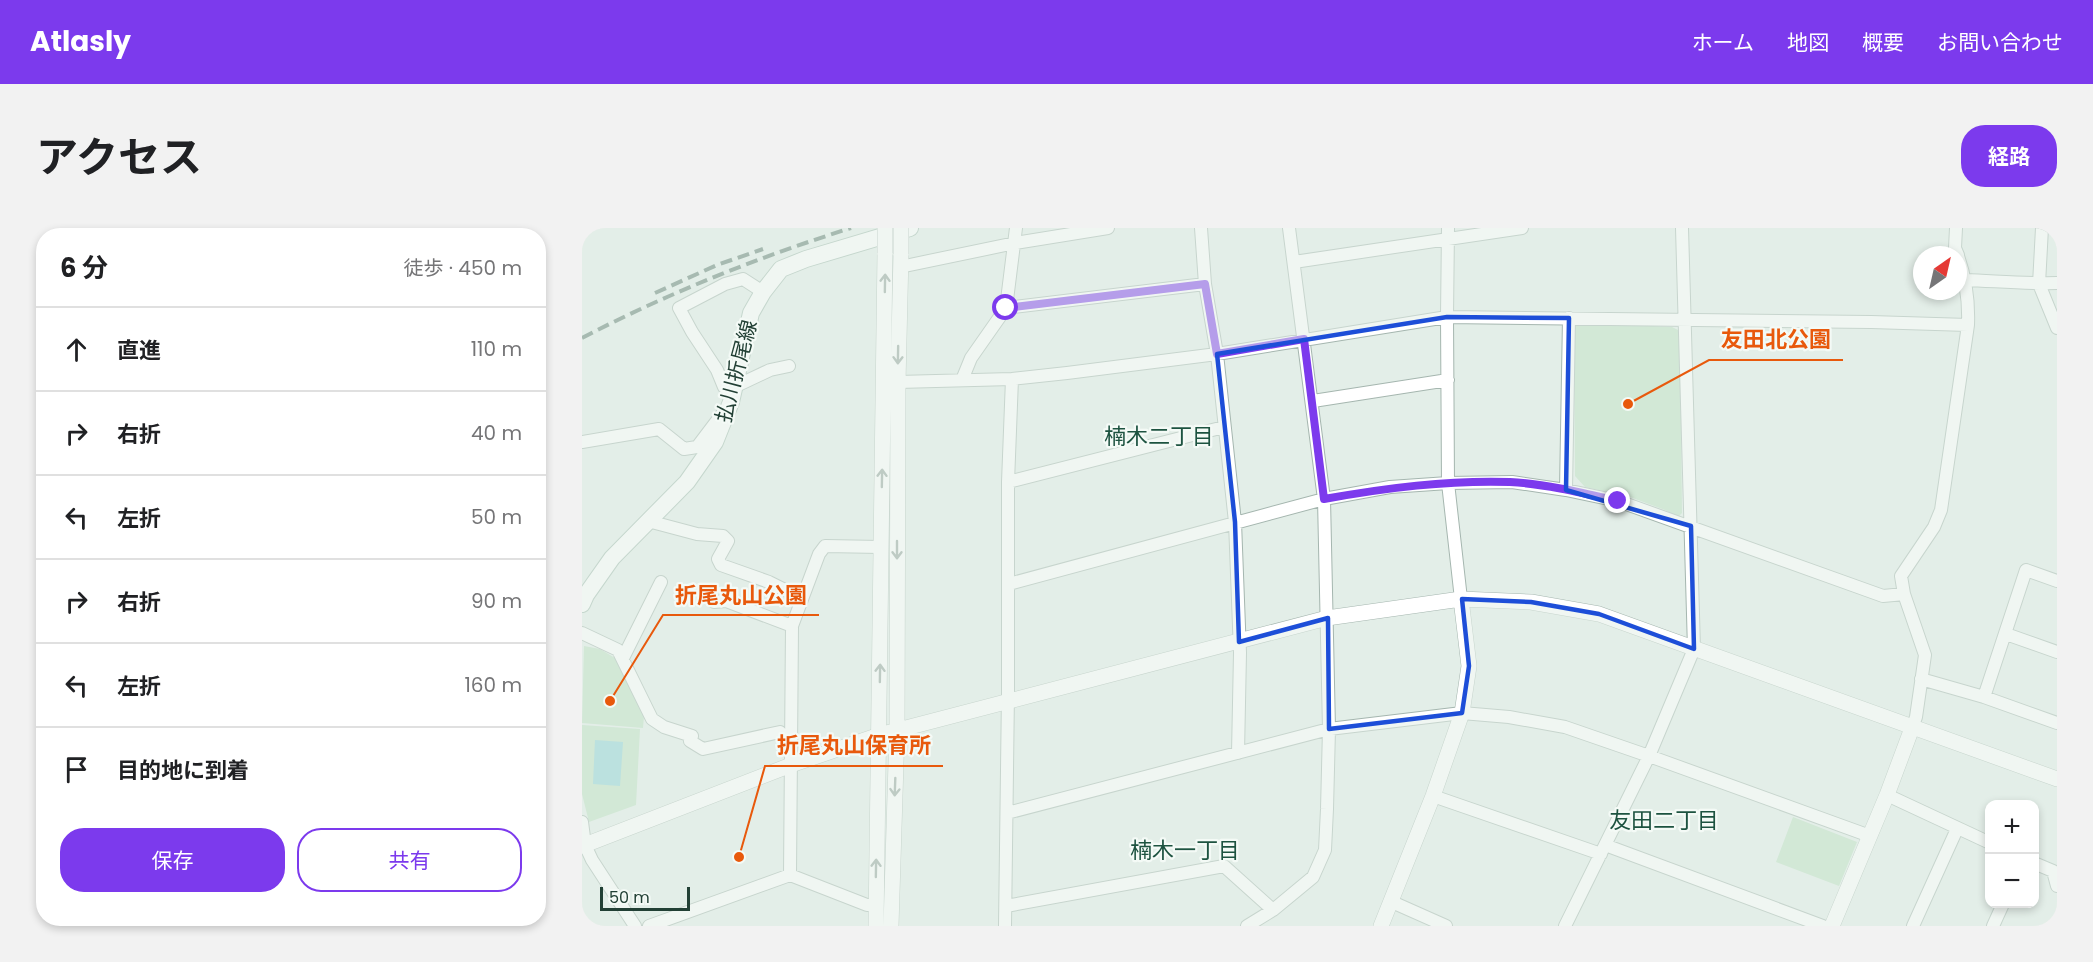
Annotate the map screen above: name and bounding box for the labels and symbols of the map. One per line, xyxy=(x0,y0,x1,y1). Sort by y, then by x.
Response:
north arrow xyxy=(1913,246,1967,300)
one-way arrow xyxy=(879,273,891,293)
route start xyxy=(992,294,1018,320)
street label: 払川折尾線 xyxy=(708,317,764,425)
callout: 友田北公園 xyxy=(1709,320,1843,360)
text: 友田北公園 xyxy=(1721,324,1831,355)
one-way arrow xyxy=(892,344,904,364)
district label: 楠木二丁目 xyxy=(1104,421,1214,452)
one-way arrow xyxy=(876,468,888,488)
route end xyxy=(1604,487,1630,513)
one-way arrow xyxy=(891,539,903,559)
callout: 折尾丸山公園 xyxy=(663,575,819,615)
text: 折尾丸山公園 xyxy=(675,580,807,611)
one-way arrow xyxy=(874,663,886,683)
callout: 折尾丸山保育所 xyxy=(765,726,943,766)
text: 折尾丸山保育所 xyxy=(777,730,931,761)
one-way arrow xyxy=(889,776,901,796)
district label: 友田二丁目 xyxy=(1609,805,1719,836)
district label: 楠木一丁目 xyxy=(1130,835,1240,866)
one-way arrow xyxy=(871,858,882,878)
scale bar xyxy=(600,884,690,912)

